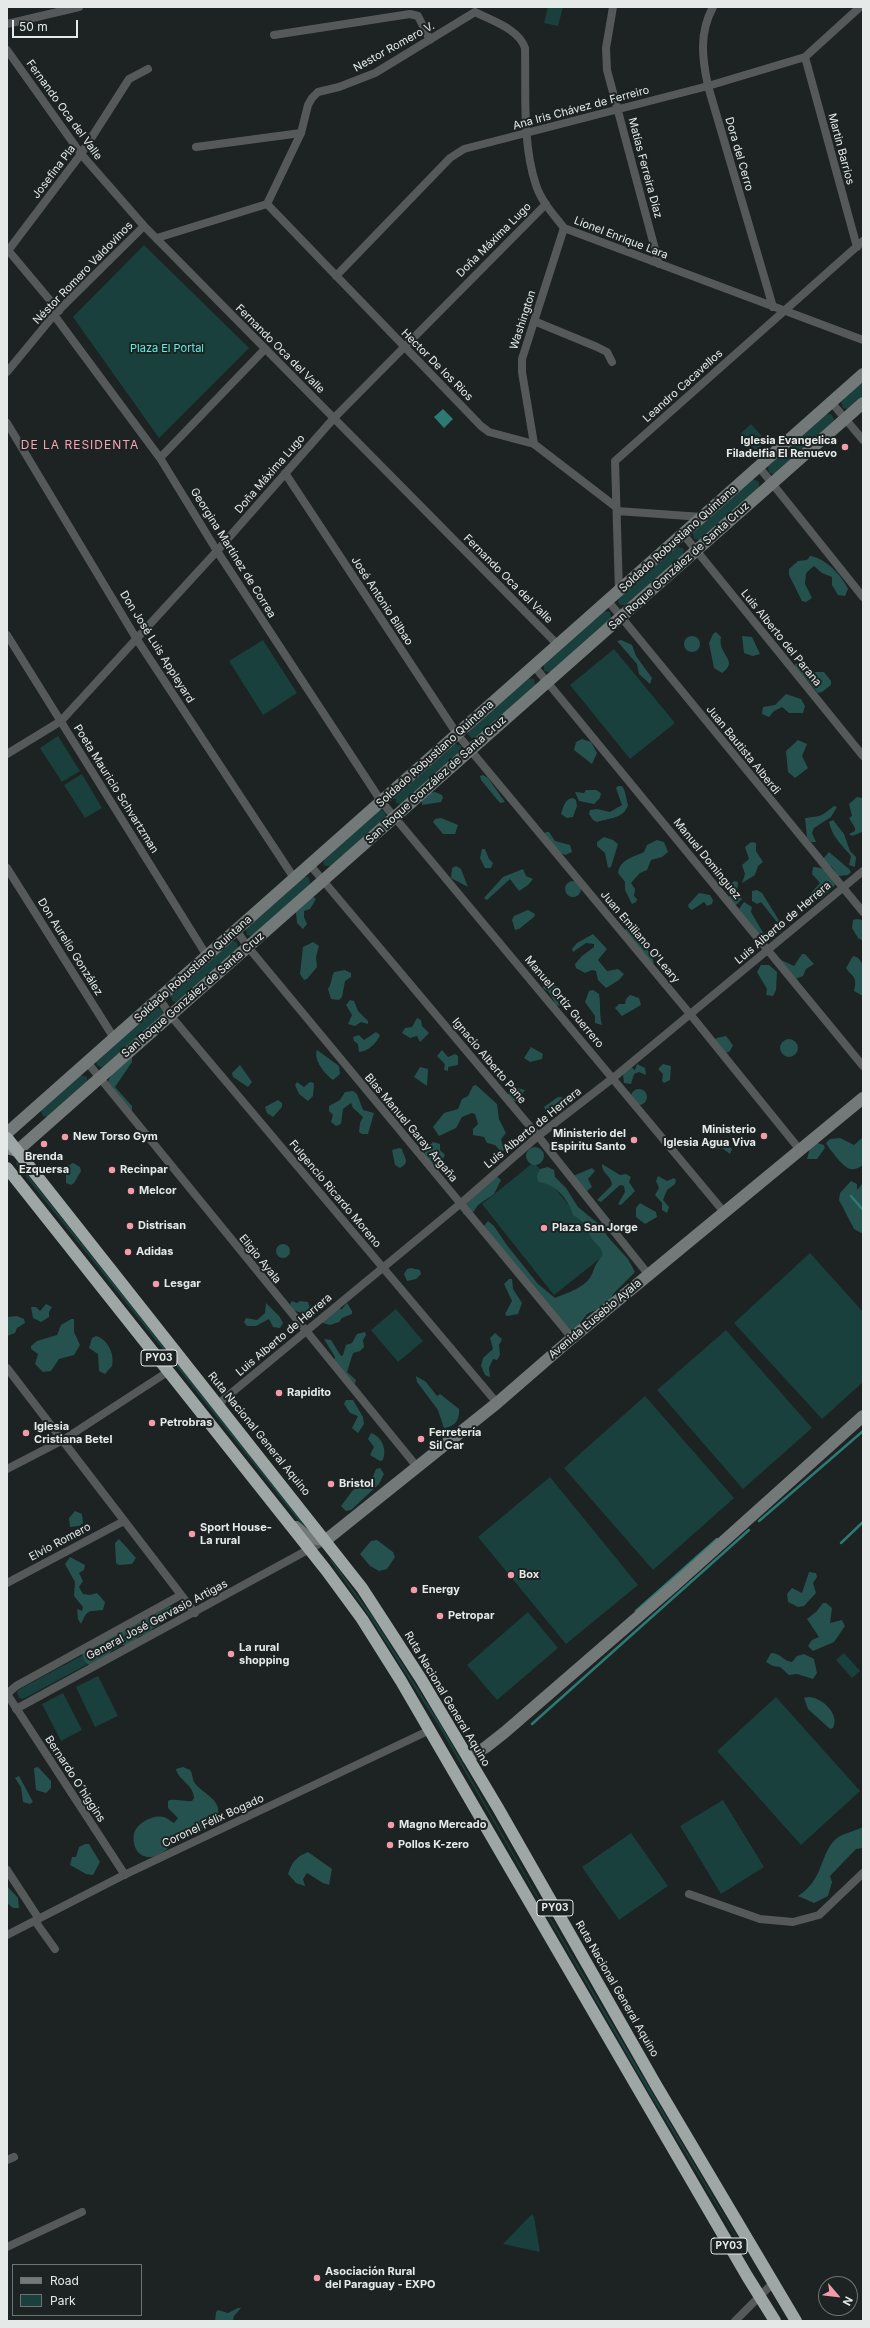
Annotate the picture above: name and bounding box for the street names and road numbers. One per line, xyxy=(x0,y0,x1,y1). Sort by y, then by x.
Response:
street label: Nestor Romero V. xyxy=(351,19,437,75)
street label: Fernando Oca del Valle xyxy=(23,57,105,163)
street label: Ana Iris Chávez de Ferreiro xyxy=(511,83,651,133)
street label: Martin Barrios xyxy=(825,112,857,186)
street label: Matías Ferreira Díaz xyxy=(625,116,665,220)
street label: Dora del Cerro xyxy=(722,116,756,192)
street label: Josefina Pla xyxy=(30,143,78,201)
street label: Doña Máxima Lugo xyxy=(454,200,534,280)
street label: Lionel Enrique Lara xyxy=(572,214,670,262)
street label: Néstor Romero Valdovinos xyxy=(30,219,136,327)
street label: Washington xyxy=(507,289,539,351)
street label: Fernando Oca del Valle xyxy=(233,302,327,396)
street label: Hector De los Rios xyxy=(398,326,476,404)
street label: Leandro Cacavellos xyxy=(640,347,726,425)
street label: Doña Máxima Lugo xyxy=(232,432,308,516)
street label: Soldado Robustiano Quintana xyxy=(617,483,739,595)
street label: Georgina Martínez de Correa xyxy=(187,486,279,620)
street label: San Roque González de Santa Cruz xyxy=(606,499,752,633)
street label: Fernando Oca del Valle xyxy=(461,532,555,626)
street label: José Antonio Bilbao xyxy=(348,554,416,648)
street label: Luis Alberto del Parana xyxy=(738,587,824,689)
street label: Don José Luis Appleyard xyxy=(117,589,197,705)
street label: Soldado Robustiano Quintana xyxy=(374,698,496,810)
street label: Juan Bautista Alberdi xyxy=(703,703,783,797)
street label: San Roque González de Santa Cruz xyxy=(363,713,509,847)
street label: Poeta Mauricio Schvartzman xyxy=(71,722,161,856)
street label: Manuel Dominguez xyxy=(670,816,744,902)
street label: Luis Alberto de Herrera xyxy=(732,879,834,967)
street label: Juan Emiliano O'Leary xyxy=(598,888,682,986)
street label: Don Aurelio González xyxy=(35,896,105,998)
street label: Soldado Robustiano Quintana xyxy=(132,913,254,1025)
street label: San Roque González de Santa Cruz xyxy=(119,930,267,1060)
street label: Manuel Ortíz Guerrero xyxy=(522,953,606,1051)
street label: Ignacio Alberto Pane xyxy=(449,1015,529,1107)
street label: Blas Manuel Garay Argaña xyxy=(362,1071,460,1185)
street label: Luis Alberto de Herrera xyxy=(482,1085,584,1171)
street label: Fulgencio Ricardo Moreno xyxy=(286,1138,384,1250)
street label: Eligio Ayala xyxy=(236,1232,284,1286)
street label: Avenida Eusebio Ayala xyxy=(546,1276,644,1362)
street label: Luis Alberto de Herrera xyxy=(233,1291,335,1379)
road number: PY03 xyxy=(141,1350,177,1366)
street label: Ruta Nacional General Aquino xyxy=(205,1370,313,1498)
street label: Elvio Romero xyxy=(27,1520,93,1564)
street label: General José Gervasio Artigas xyxy=(84,1577,230,1663)
street label: Ruta Nacional General Aquino xyxy=(401,1629,493,1769)
street label: Bernardo O´higgins xyxy=(42,1733,108,1825)
street label: Coronel Félix Bogado xyxy=(160,1792,266,1850)
road number: PY03 xyxy=(537,1900,573,1916)
street label: Ruta Nacional General Aquino xyxy=(572,1919,662,2059)
road number: PY03 xyxy=(711,2238,747,2254)

